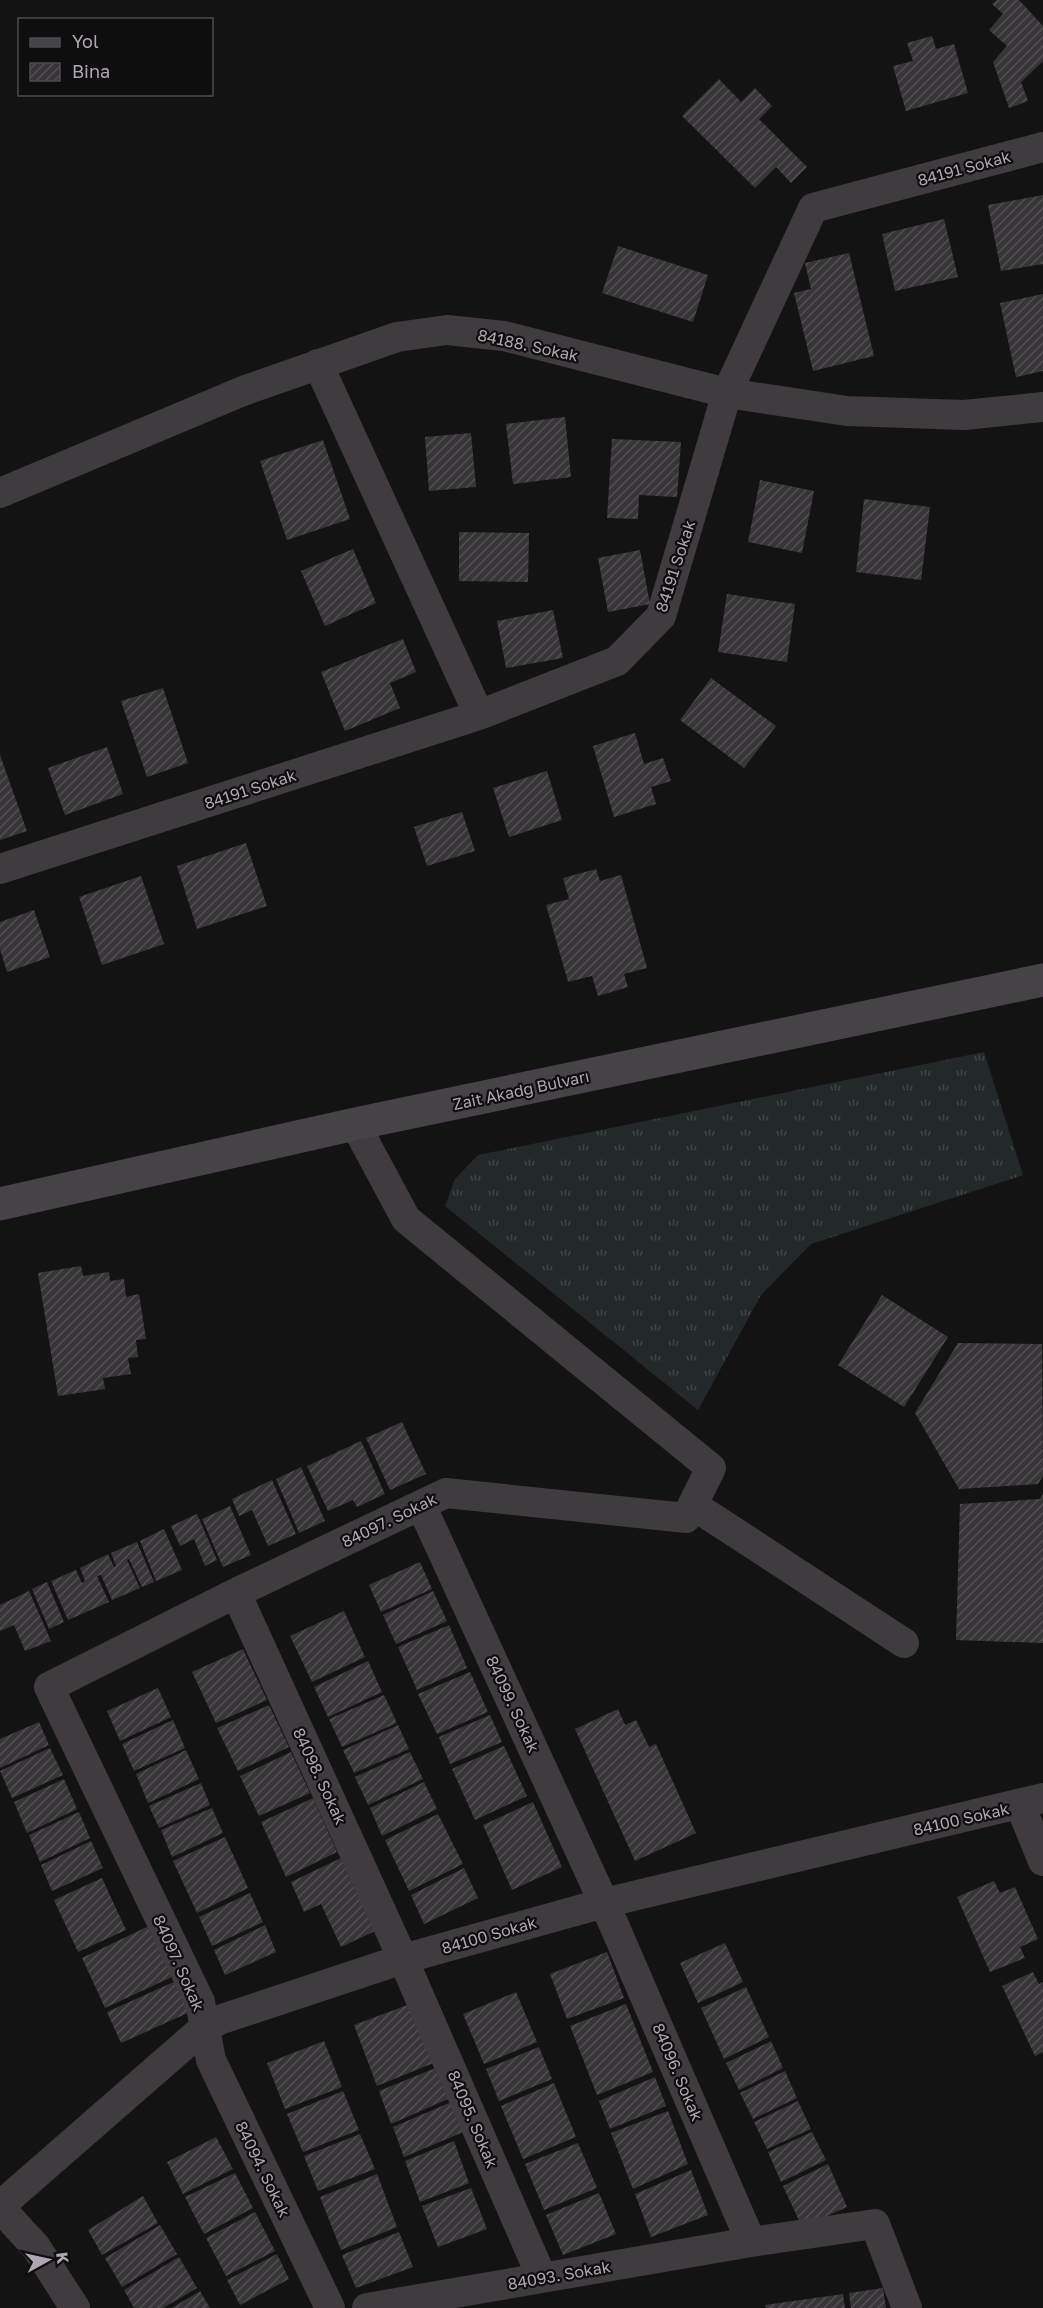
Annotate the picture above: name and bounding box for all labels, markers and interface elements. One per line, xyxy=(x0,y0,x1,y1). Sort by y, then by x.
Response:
legend xyxy=(18,18,213,96)
text: Yol xyxy=(72,30,99,52)
text: Bina xyxy=(72,60,110,82)
street label: 84191 Sokak xyxy=(915,146,1013,190)
street label: 84188. Sokak xyxy=(476,325,580,365)
street label: 84191 Sokak xyxy=(651,517,699,615)
street label: 84191 Sokak xyxy=(201,765,299,813)
street label: Zait Akadğ Bulvarı xyxy=(451,1066,591,1114)
street label: 84097. Sokak xyxy=(338,1488,440,1552)
street label: 84099. Sokak xyxy=(482,1652,544,1756)
street label: 84098. Sokak xyxy=(289,1724,351,1828)
street label: 84100 Sokak xyxy=(911,1798,1011,1840)
street label: 84097. Sokak xyxy=(149,1912,209,2014)
street label: 84100 Sokak xyxy=(439,1912,539,1958)
street label: 84096. Sokak xyxy=(648,2020,708,2124)
street label: 84095. Sokak xyxy=(443,2067,503,2171)
street label: 84094. Sokak xyxy=(231,2118,295,2220)
north arrow xyxy=(18,2230,78,2290)
text: K xyxy=(52,2251,74,2265)
street label: 84093. Sokak xyxy=(506,2256,612,2294)

